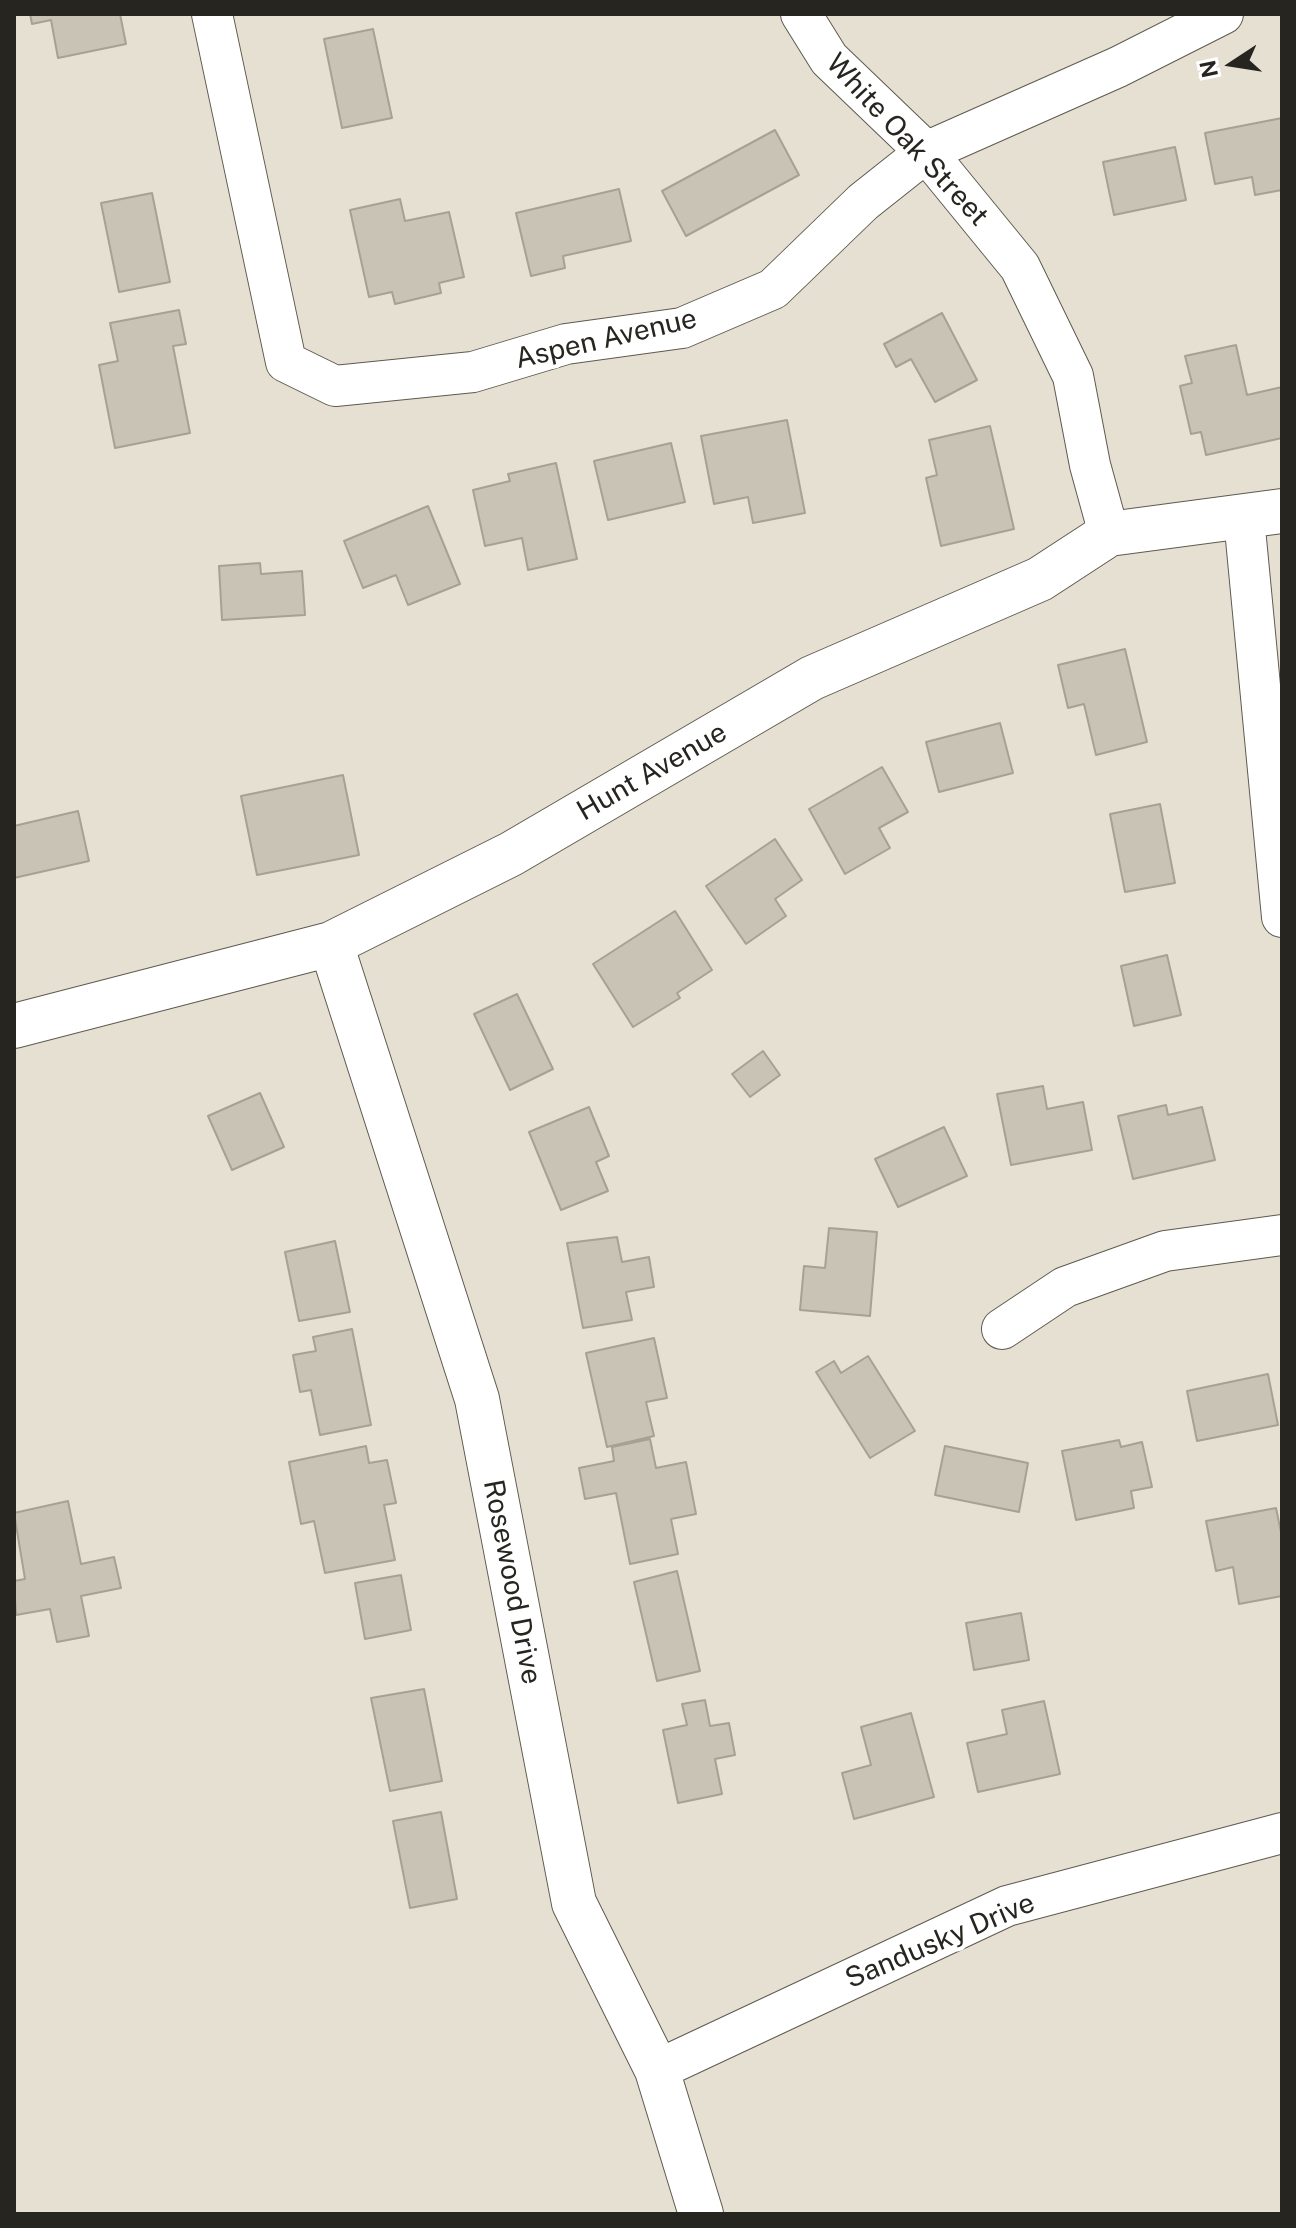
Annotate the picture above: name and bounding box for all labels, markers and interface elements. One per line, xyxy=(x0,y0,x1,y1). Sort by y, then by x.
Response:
north arrow xyxy=(1192,24,1272,104)
street label: White Oak Street xyxy=(819,47,995,233)
text: N xyxy=(1194,58,1223,80)
street label: Aspen Avenue xyxy=(512,302,700,376)
street label: Hunt Avenue xyxy=(571,716,733,828)
street label: Rosewood Drive xyxy=(476,1477,548,1687)
street label: Sandusky Drive xyxy=(840,1886,1040,1996)

